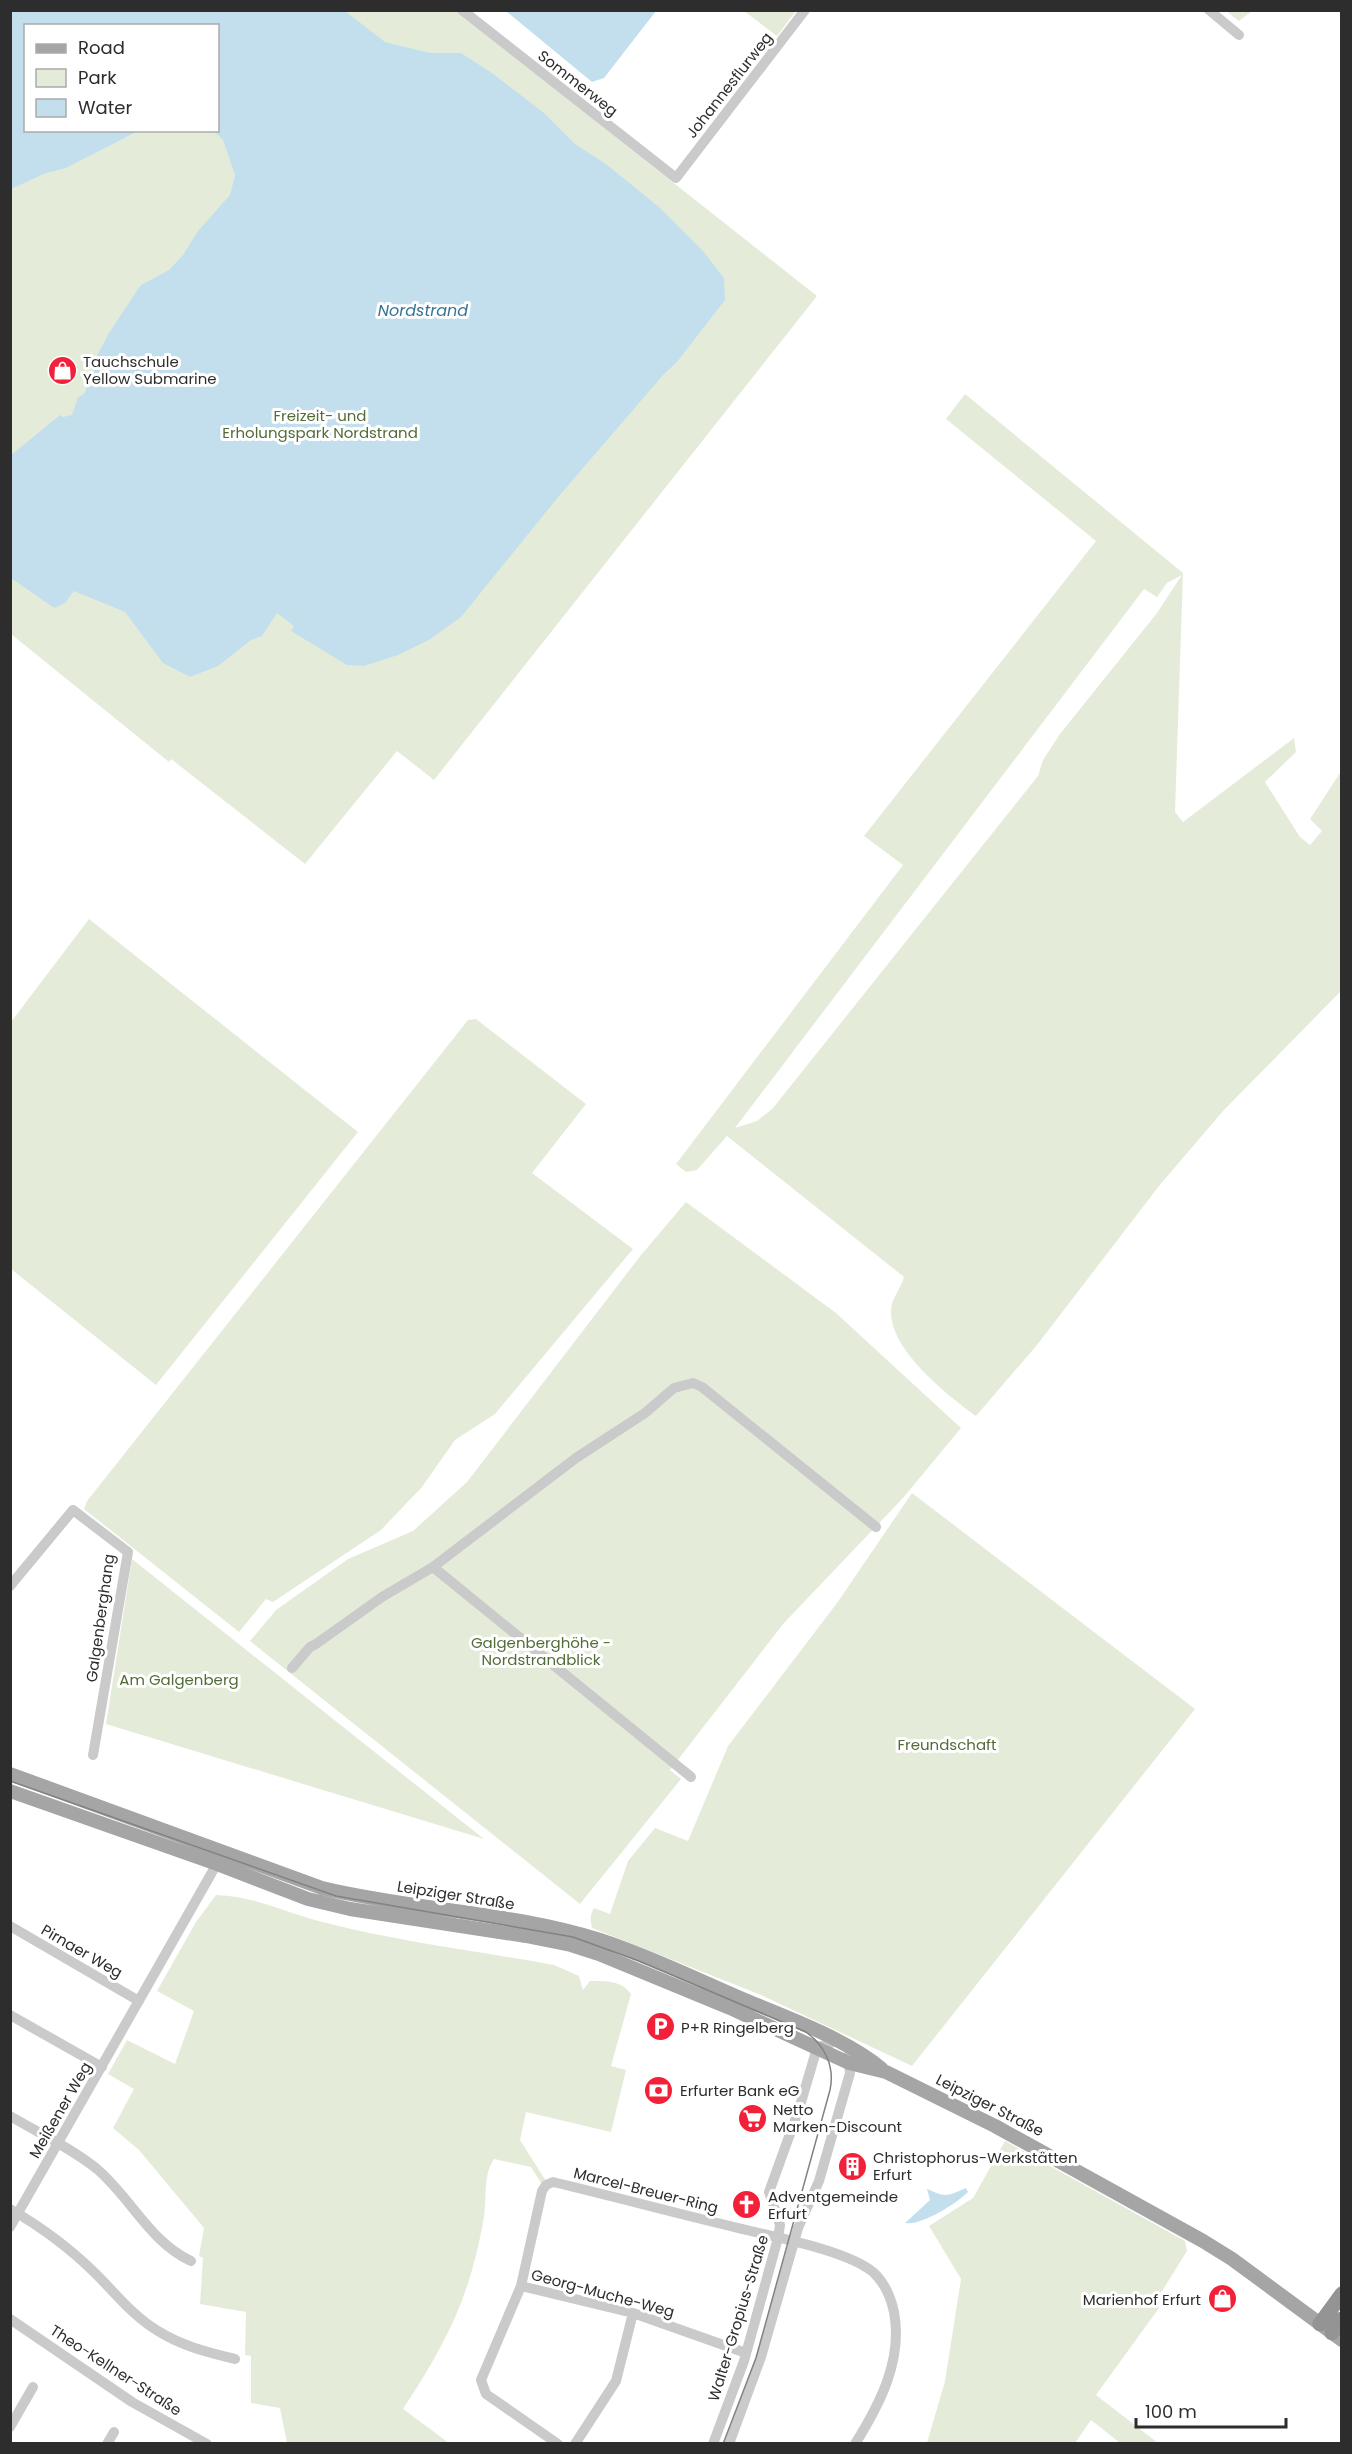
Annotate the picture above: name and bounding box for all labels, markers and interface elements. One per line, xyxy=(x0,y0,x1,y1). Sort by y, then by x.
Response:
legend xyxy=(24,24,219,132)
street label: Johannesflurweg xyxy=(681,28,777,142)
text: Road xyxy=(78,35,125,60)
street label: Sommerweg xyxy=(534,45,622,121)
text: Park xyxy=(78,65,117,90)
text: Water xyxy=(78,95,132,120)
water label: Nordstrand xyxy=(378,299,468,322)
place label: Tauchschule Yellow Submarine xyxy=(83,351,217,389)
shop icon: Tauchschule Yellow Submarine xyxy=(46,354,78,386)
park label: Freizeit- und Erholungspark Nordstrand xyxy=(222,405,418,443)
street label: Galgenberghang xyxy=(81,1553,119,1683)
park label: Galgenberghöhe - Nordstrandblick xyxy=(471,1632,611,1670)
park label: Am Galgenberg xyxy=(119,1669,239,1690)
park label: Freundschaft xyxy=(898,1734,996,1755)
street label: Leipziger Straße xyxy=(396,1875,516,1915)
street label: Pirnaer Weg xyxy=(37,1919,127,1983)
parking icon: P+R Ringelberg xyxy=(644,2011,676,2043)
place label: P+R Ringelberg xyxy=(681,2017,794,2038)
street label: Meißener Weg xyxy=(24,2058,96,2162)
street label: Leipziger Straße xyxy=(932,2069,1048,2141)
bank icon: Erfurter Bank eG xyxy=(643,2074,675,2106)
place label: Erfurter Bank eG xyxy=(680,2080,800,2101)
place label: Netto Marken-Discount xyxy=(773,2099,902,2137)
supermarket icon: Netto Marken-Discount xyxy=(736,2102,768,2134)
place label: Christophorus-Werkstätten Erfurt xyxy=(873,2147,1078,2185)
building icon: Christophorus-Werkstätten Erfurt xyxy=(836,2150,868,2182)
street label: Marcel-Breuer-Ring xyxy=(571,2162,721,2218)
place label: Adventgemeinde Erfurt xyxy=(768,2186,898,2224)
church icon: Adventgemeinde Erfurt xyxy=(731,2189,763,2221)
street label: Walter-Gropius-Straße xyxy=(703,2232,773,2404)
street label: Georg-Muche-Weg xyxy=(529,2264,677,2322)
shop icon: Marienhof Erfurt xyxy=(1206,2283,1238,2315)
place label: Marienhof Erfurt xyxy=(1083,2289,1201,2310)
street label: Theo-Kellner-Straße xyxy=(46,2320,186,2420)
scale bar xyxy=(1136,2391,1286,2429)
text: 100 m xyxy=(1145,2399,1197,2424)

